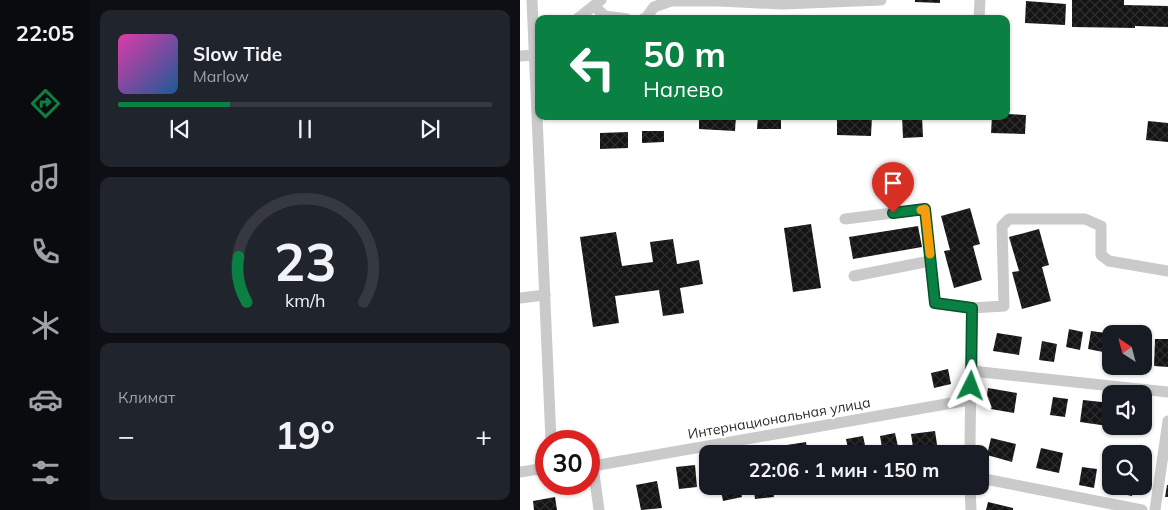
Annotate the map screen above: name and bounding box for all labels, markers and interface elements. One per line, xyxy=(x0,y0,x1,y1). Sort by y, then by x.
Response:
text: 22:05 xyxy=(16,19,74,47)
text: 50 m xyxy=(643,32,726,76)
icon: left xyxy=(560,35,625,100)
text: Slow Tide xyxy=(193,42,282,66)
text: Marlow xyxy=(193,66,249,86)
text: Налево xyxy=(643,75,723,103)
icon: directions xyxy=(28,86,63,121)
icon: previous xyxy=(166,115,194,143)
icon: pause xyxy=(291,115,319,143)
icon: next xyxy=(416,115,444,143)
icon: music xyxy=(28,160,63,195)
pin xyxy=(872,162,914,213)
icon: arrive xyxy=(879,169,907,197)
text: 23 xyxy=(274,229,336,294)
icon: phone xyxy=(28,234,63,269)
text: km/h xyxy=(285,289,325,311)
icon: climate xyxy=(28,308,63,343)
north arrow xyxy=(1102,325,1152,375)
map controls xyxy=(1102,325,1152,495)
position arrow xyxy=(944,359,996,411)
icon: car xyxy=(28,382,63,417)
button: sound xyxy=(1102,385,1152,435)
text: Климат xyxy=(118,387,175,407)
street label: Интернациональная улица xyxy=(686,393,872,443)
text: 19° xyxy=(275,411,335,459)
text: − xyxy=(118,418,135,453)
text: + xyxy=(475,418,492,453)
speed limit sign: 30 xyxy=(535,430,600,495)
button: search xyxy=(1102,445,1152,495)
icon: filters xyxy=(28,455,63,490)
text: 22:06 · 1 мин · 150 m xyxy=(749,458,939,482)

